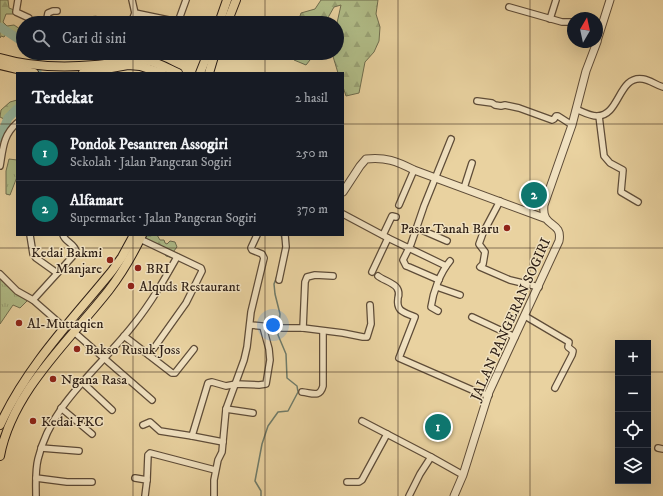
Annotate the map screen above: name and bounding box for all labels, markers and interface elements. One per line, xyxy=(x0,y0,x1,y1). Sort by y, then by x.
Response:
north arrow xyxy=(567,12,603,48)
search box xyxy=(16,16,344,60)
icon: search xyxy=(30,27,52,49)
text: Cari di sini xyxy=(62,29,126,48)
text: Terdekat xyxy=(32,87,93,109)
text: 2 hasil xyxy=(295,90,328,106)
text: Pondok Pesantren Assogiri xyxy=(70,135,228,154)
text: 1 xyxy=(43,145,47,161)
text: 250 m xyxy=(296,145,328,161)
text: Sekolah · Jalan Pangeran Sogiri xyxy=(70,154,232,170)
pin: 2 xyxy=(521,180,547,210)
text: Alfamart xyxy=(70,191,123,210)
text: 2 xyxy=(42,201,48,217)
text: 370 m xyxy=(297,201,328,217)
text: Supermarket · Jalan Pangeran Sogiri xyxy=(70,210,256,226)
place label: Pasar Tanah Baru xyxy=(400,220,499,238)
marker: Pasar Tanah Baru xyxy=(502,223,512,233)
street label: JALAN PANGERAN SOGIRI xyxy=(466,235,555,405)
place label: Kedai Bakmi Manjare xyxy=(31,244,102,278)
marker: Kedai Bakmi Manjare xyxy=(105,255,115,265)
place label: BRI xyxy=(146,260,170,278)
marker: BRI xyxy=(133,263,143,273)
place label: Alquds Restaurant xyxy=(139,278,241,296)
marker: Alquds Restaurant xyxy=(126,281,136,291)
place label: Al-Muttaqien xyxy=(27,315,104,333)
your location xyxy=(263,315,283,335)
marker: Al-Muttaqien xyxy=(14,318,24,328)
map controls xyxy=(615,340,651,484)
button: + xyxy=(615,340,651,376)
place label: Bakso Rusuk Joss xyxy=(85,341,180,359)
marker: Bakso Rusuk Joss xyxy=(72,344,82,354)
place label: Ngana Rasa xyxy=(61,371,127,389)
marker: Ngana Rasa xyxy=(48,374,58,384)
button: − xyxy=(615,376,651,412)
pin: 1 xyxy=(425,412,451,442)
button: locate xyxy=(615,412,651,448)
place label: Kedai FKC xyxy=(41,413,103,431)
marker: Kedai FKC xyxy=(28,416,38,426)
button: layers xyxy=(615,448,651,484)

